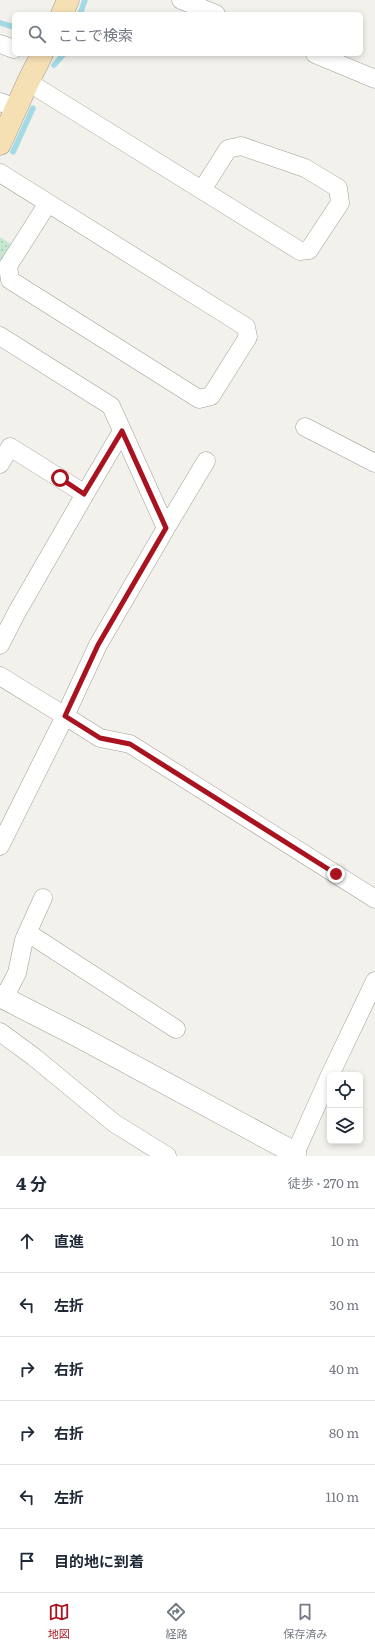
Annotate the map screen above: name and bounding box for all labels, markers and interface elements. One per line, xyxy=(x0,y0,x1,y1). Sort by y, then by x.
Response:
search box xyxy=(12,12,363,56)
icon: search xyxy=(26,23,48,45)
text: ここで検索 xyxy=(58,23,133,46)
route start xyxy=(51,469,69,487)
route end xyxy=(327,865,345,883)
map controls xyxy=(327,1072,363,1144)
button: locate xyxy=(327,1072,363,1108)
button: layers xyxy=(327,1108,363,1144)
text: 4 分 xyxy=(16,1170,47,1195)
text: 徒歩 · 270 m xyxy=(288,1173,359,1192)
text: 直進 xyxy=(54,1229,84,1252)
icon: ahead xyxy=(16,1230,38,1252)
text: 10 m xyxy=(331,1231,359,1250)
text: 左折 xyxy=(54,1293,84,1316)
icon: left xyxy=(16,1294,38,1316)
text: 30 m xyxy=(329,1295,359,1314)
text: 右折 xyxy=(54,1357,84,1380)
icon: right xyxy=(16,1358,38,1380)
text: 40 m xyxy=(329,1359,359,1378)
text: 右折 xyxy=(54,1421,84,1444)
icon: right xyxy=(16,1422,38,1444)
text: 80 m xyxy=(329,1423,359,1442)
text: 左折 xyxy=(54,1485,84,1508)
icon: left xyxy=(16,1486,38,1508)
text: 110 m xyxy=(326,1487,359,1506)
text: 目的地に到着 xyxy=(54,1549,144,1572)
icon: arrive xyxy=(16,1550,38,1572)
tab: 地図 xyxy=(48,1601,70,1641)
tab: 経路 xyxy=(165,1601,187,1641)
tab: 保存済み xyxy=(283,1601,327,1641)

